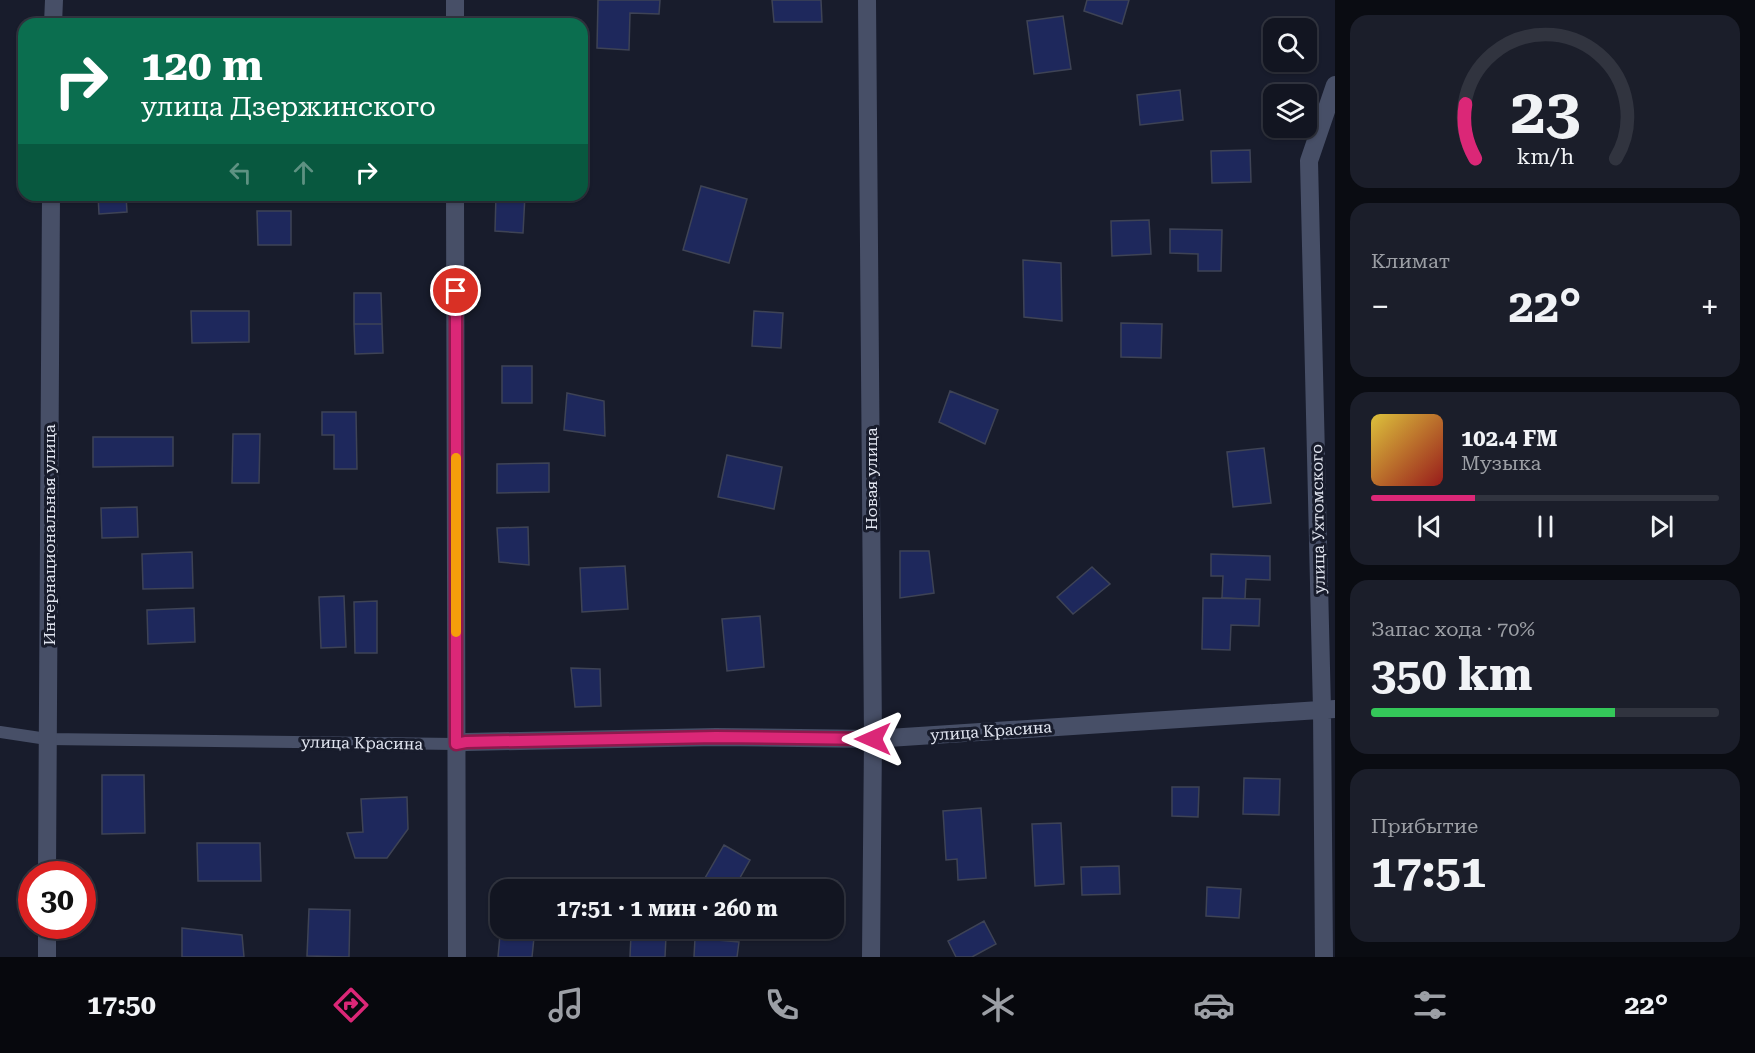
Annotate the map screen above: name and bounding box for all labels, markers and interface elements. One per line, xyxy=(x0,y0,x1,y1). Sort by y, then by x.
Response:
map controls xyxy=(1263,18,1317,138)
button: search xyxy=(1263,18,1317,72)
text: 120 m xyxy=(141,41,263,90)
icon: right xyxy=(42,42,120,120)
text: 23 xyxy=(1510,75,1580,148)
button: layers xyxy=(1263,84,1317,138)
text: улица Дзержинского xyxy=(141,91,436,123)
text: km/h xyxy=(1516,144,1574,169)
icon: left xyxy=(224,156,257,189)
icon: ahead xyxy=(287,156,320,189)
icon: right xyxy=(350,156,383,189)
text: Климат xyxy=(1371,249,1450,273)
pin xyxy=(430,265,481,316)
icon: arrive xyxy=(439,274,472,307)
text: 22° xyxy=(1509,280,1581,333)
text: − xyxy=(1371,287,1389,326)
text: + xyxy=(1701,287,1719,326)
street label: Интернациональная улица xyxy=(40,424,59,646)
text: 102.4 FM xyxy=(1461,426,1558,451)
street label: Новая улица xyxy=(862,427,881,530)
street label: улица Ухтомского xyxy=(1307,444,1329,594)
text: Музыка xyxy=(1461,451,1541,475)
icon: previous xyxy=(1413,510,1446,543)
icon: pause xyxy=(1529,510,1562,543)
icon: next xyxy=(1645,510,1678,543)
text: Запас хода · 70% xyxy=(1371,617,1535,641)
text: 350 km xyxy=(1371,648,1532,701)
position arrow xyxy=(841,707,905,771)
street label: улица Красина xyxy=(930,717,1053,745)
street label: улица Красина xyxy=(301,732,423,754)
text: Прибытие xyxy=(1371,814,1478,838)
text: 17:51 xyxy=(1371,845,1486,898)
speed limit sign: 30 xyxy=(18,861,96,939)
text: 17:51 · 1 мин · 260 m xyxy=(556,896,778,921)
icon: directions xyxy=(330,984,372,1026)
icon: music xyxy=(545,984,587,1026)
icon: phone xyxy=(761,984,803,1026)
icon: climate xyxy=(977,984,1019,1026)
icon: car xyxy=(1193,984,1235,1026)
icon: filters xyxy=(1409,984,1451,1026)
text: 17:50 xyxy=(87,989,156,1021)
text: 22° xyxy=(1624,989,1668,1021)

